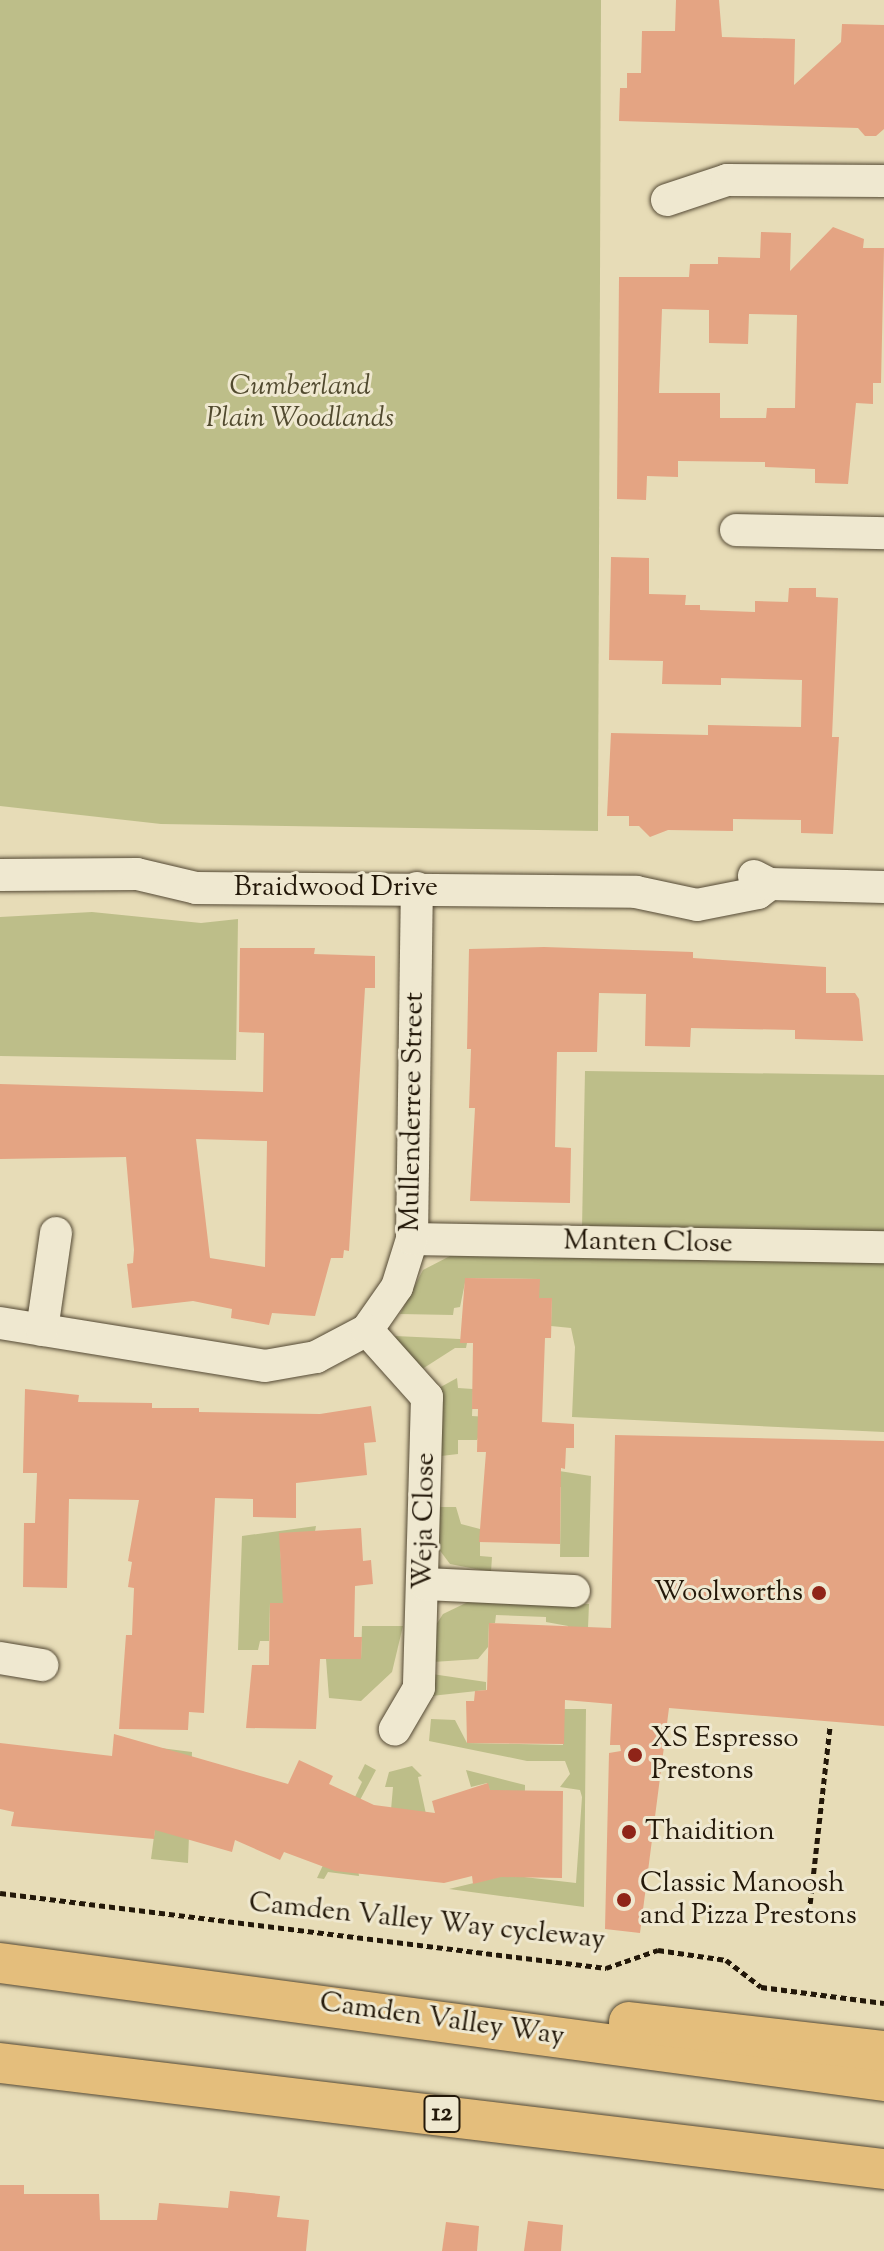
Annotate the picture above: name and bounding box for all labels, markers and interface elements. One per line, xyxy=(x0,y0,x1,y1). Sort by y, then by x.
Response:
park label: Cumberland Plain Woodlands xyxy=(206,370,394,436)
street label: Braidwood Drive xyxy=(234,871,438,905)
street label: Mullenderree Street xyxy=(394,992,432,1232)
street label: Manten Close xyxy=(563,1225,733,1261)
street label: Weja Close xyxy=(407,1452,443,1590)
place label: Woolworths xyxy=(654,1576,803,1610)
marker: Woolworths xyxy=(810,1584,828,1602)
place label: XS Espresso Prestons xyxy=(651,1722,799,1788)
marker: XS Espresso Prestons xyxy=(626,1746,644,1764)
place label: Thaidition xyxy=(645,1815,775,1849)
marker: Thaidition xyxy=(620,1823,638,1841)
place label: Classic Manoosh and Pizza Prestons xyxy=(640,1867,857,1933)
street label: Camden Valley Way cycleway xyxy=(247,1887,607,1957)
marker: Classic Manoosh and Pizza Prestons xyxy=(615,1891,633,1909)
street label: Camden Valley Way xyxy=(318,1986,566,2054)
road number: 12 xyxy=(422,2092,462,2136)

